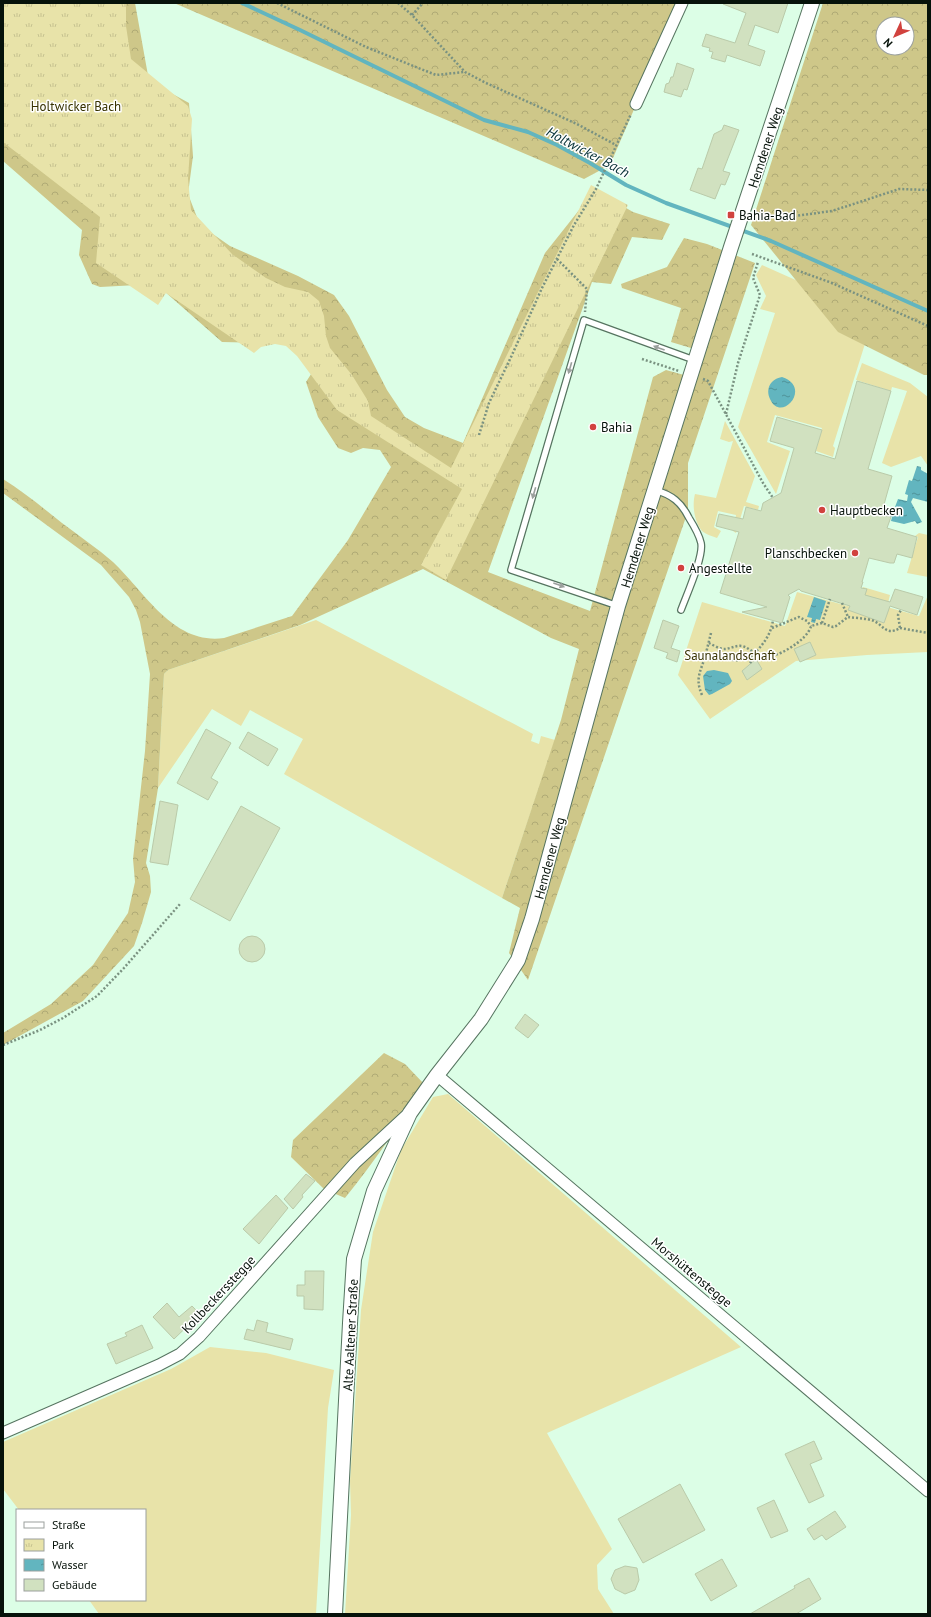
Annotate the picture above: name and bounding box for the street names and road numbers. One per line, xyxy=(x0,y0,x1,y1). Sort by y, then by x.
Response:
street label: Hemdener Weg xyxy=(744,104,787,190)
street label: Hemdener Weg xyxy=(617,504,658,590)
street label: Hemdener Weg xyxy=(530,815,569,901)
street label: Morshüttenstegge xyxy=(648,1234,736,1311)
street label: Kollbeckersstegge xyxy=(178,1252,259,1337)
street label: Alte Aaltener Straße xyxy=(339,1279,362,1391)

